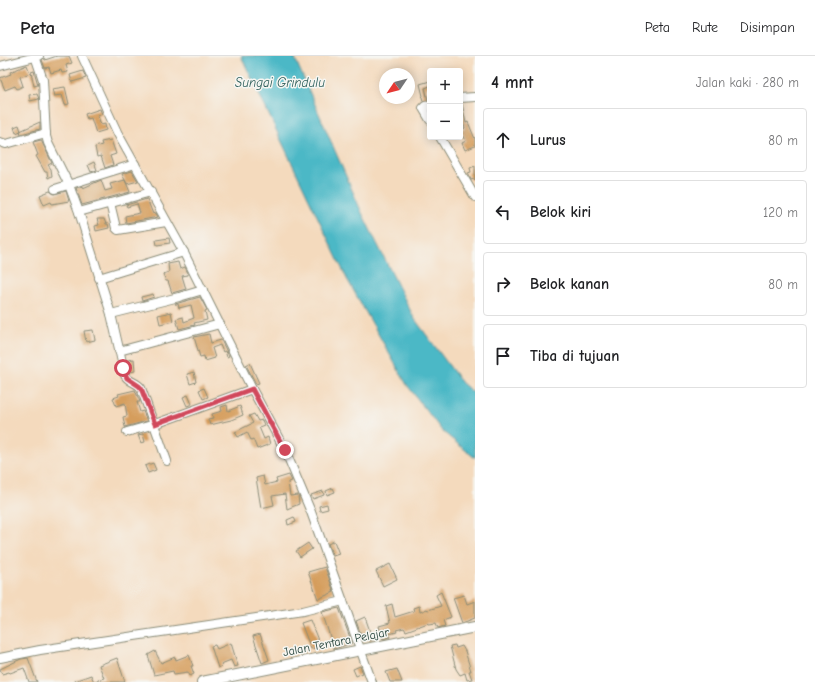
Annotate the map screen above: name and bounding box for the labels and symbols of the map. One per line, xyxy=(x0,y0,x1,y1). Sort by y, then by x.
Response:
north arrow xyxy=(379,68,415,104)
water label: Sungai Grindulu xyxy=(235,75,325,90)
route start xyxy=(114,359,132,377)
route end xyxy=(276,441,294,459)
street label: Jalan Tentara Pelajar xyxy=(282,625,391,659)

